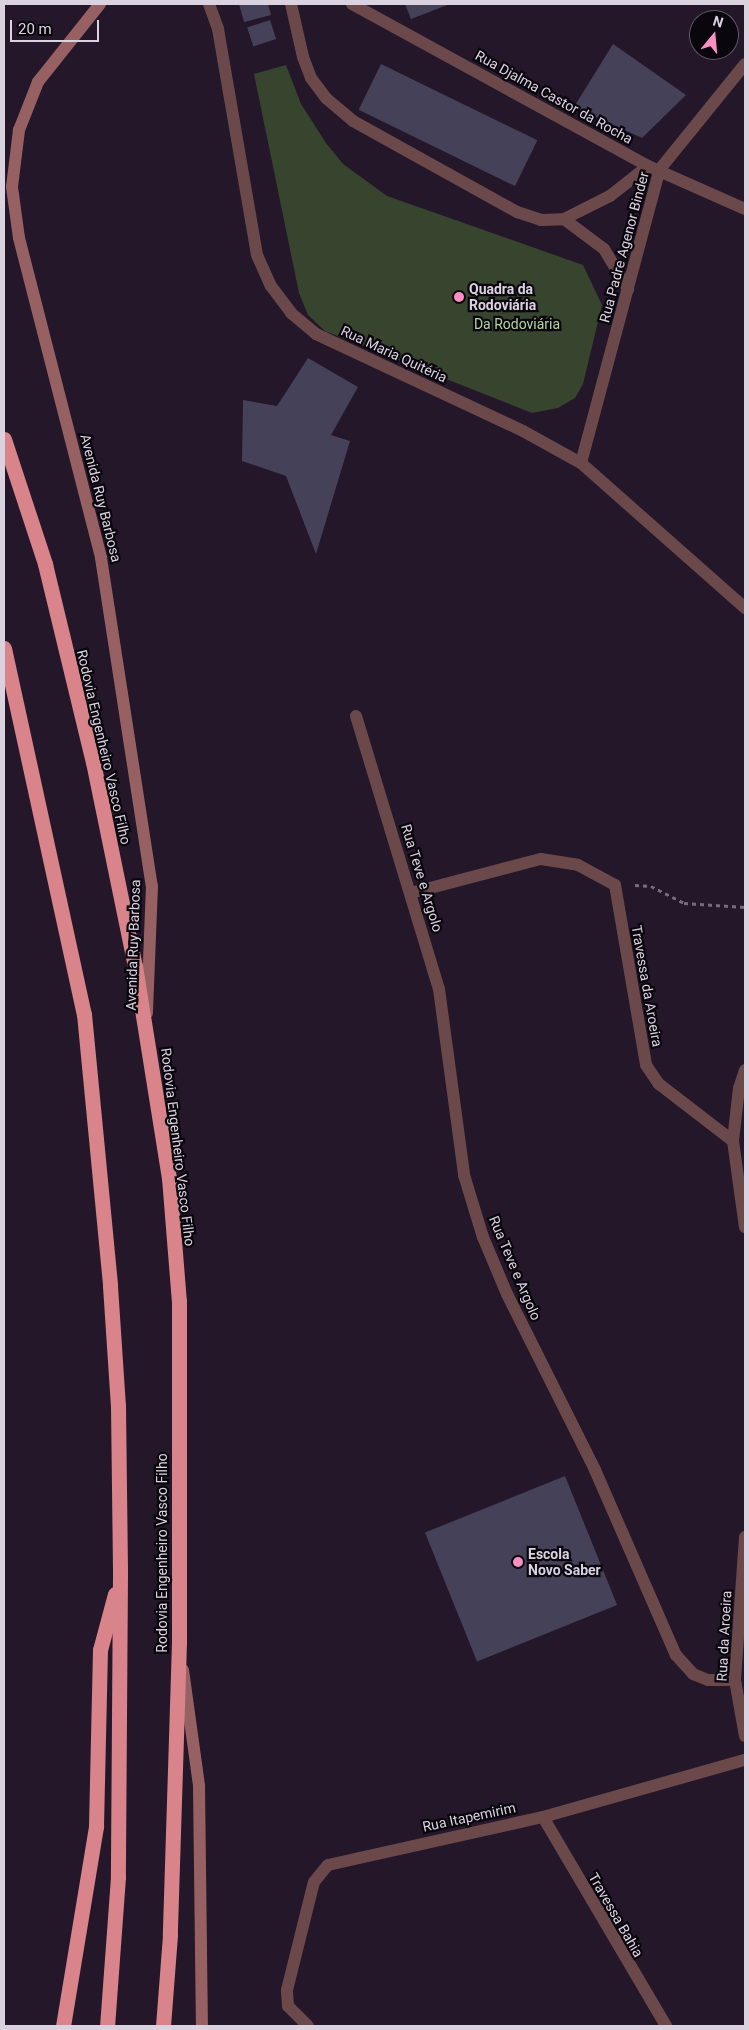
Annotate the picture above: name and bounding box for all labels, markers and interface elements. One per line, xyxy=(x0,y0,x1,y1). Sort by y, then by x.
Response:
scale bar xyxy=(12,10,101,42)
north arrow xyxy=(689,10,739,60)
text: N xyxy=(711,13,725,31)
text: 20 m xyxy=(18,20,52,38)
street label: Rua Djalma Castor da Rocha xyxy=(472,47,636,147)
street label: Rua Padre Agenor Binder xyxy=(596,170,652,324)
place label: Quadra da Rodoviária xyxy=(469,281,536,314)
marker: Quadra da Rodoviária xyxy=(453,291,465,303)
park label: Da Rodoviária xyxy=(474,316,560,332)
street label: Rua Maria Quitéria xyxy=(338,322,450,386)
street label: Avenida Ruy Barbosa xyxy=(77,432,125,564)
street label: Rodovia Engenheiro Vasco Filho xyxy=(73,648,135,846)
street label: Rua Teve e Argolo xyxy=(398,822,446,934)
street label: Avenida Ruy Barbosa xyxy=(122,879,144,1011)
street label: Travessa da Aroeira xyxy=(628,924,666,1048)
street label: Rodovia Engenheiro Vasco Filho xyxy=(158,1047,198,1247)
street label: Rua Teve e Argolo xyxy=(485,1213,545,1323)
street label: Rodovia Engenheiro Vasco Filho xyxy=(154,1453,170,1653)
place label: Escola Novo Saber xyxy=(528,1546,601,1578)
marker: Escola Novo Saber xyxy=(512,1556,524,1568)
street label: Rua da Aroeira xyxy=(713,1590,735,1682)
street label: Rua Itapemirim xyxy=(421,1799,517,1835)
street label: Travessa Bahia xyxy=(585,1870,647,1960)

